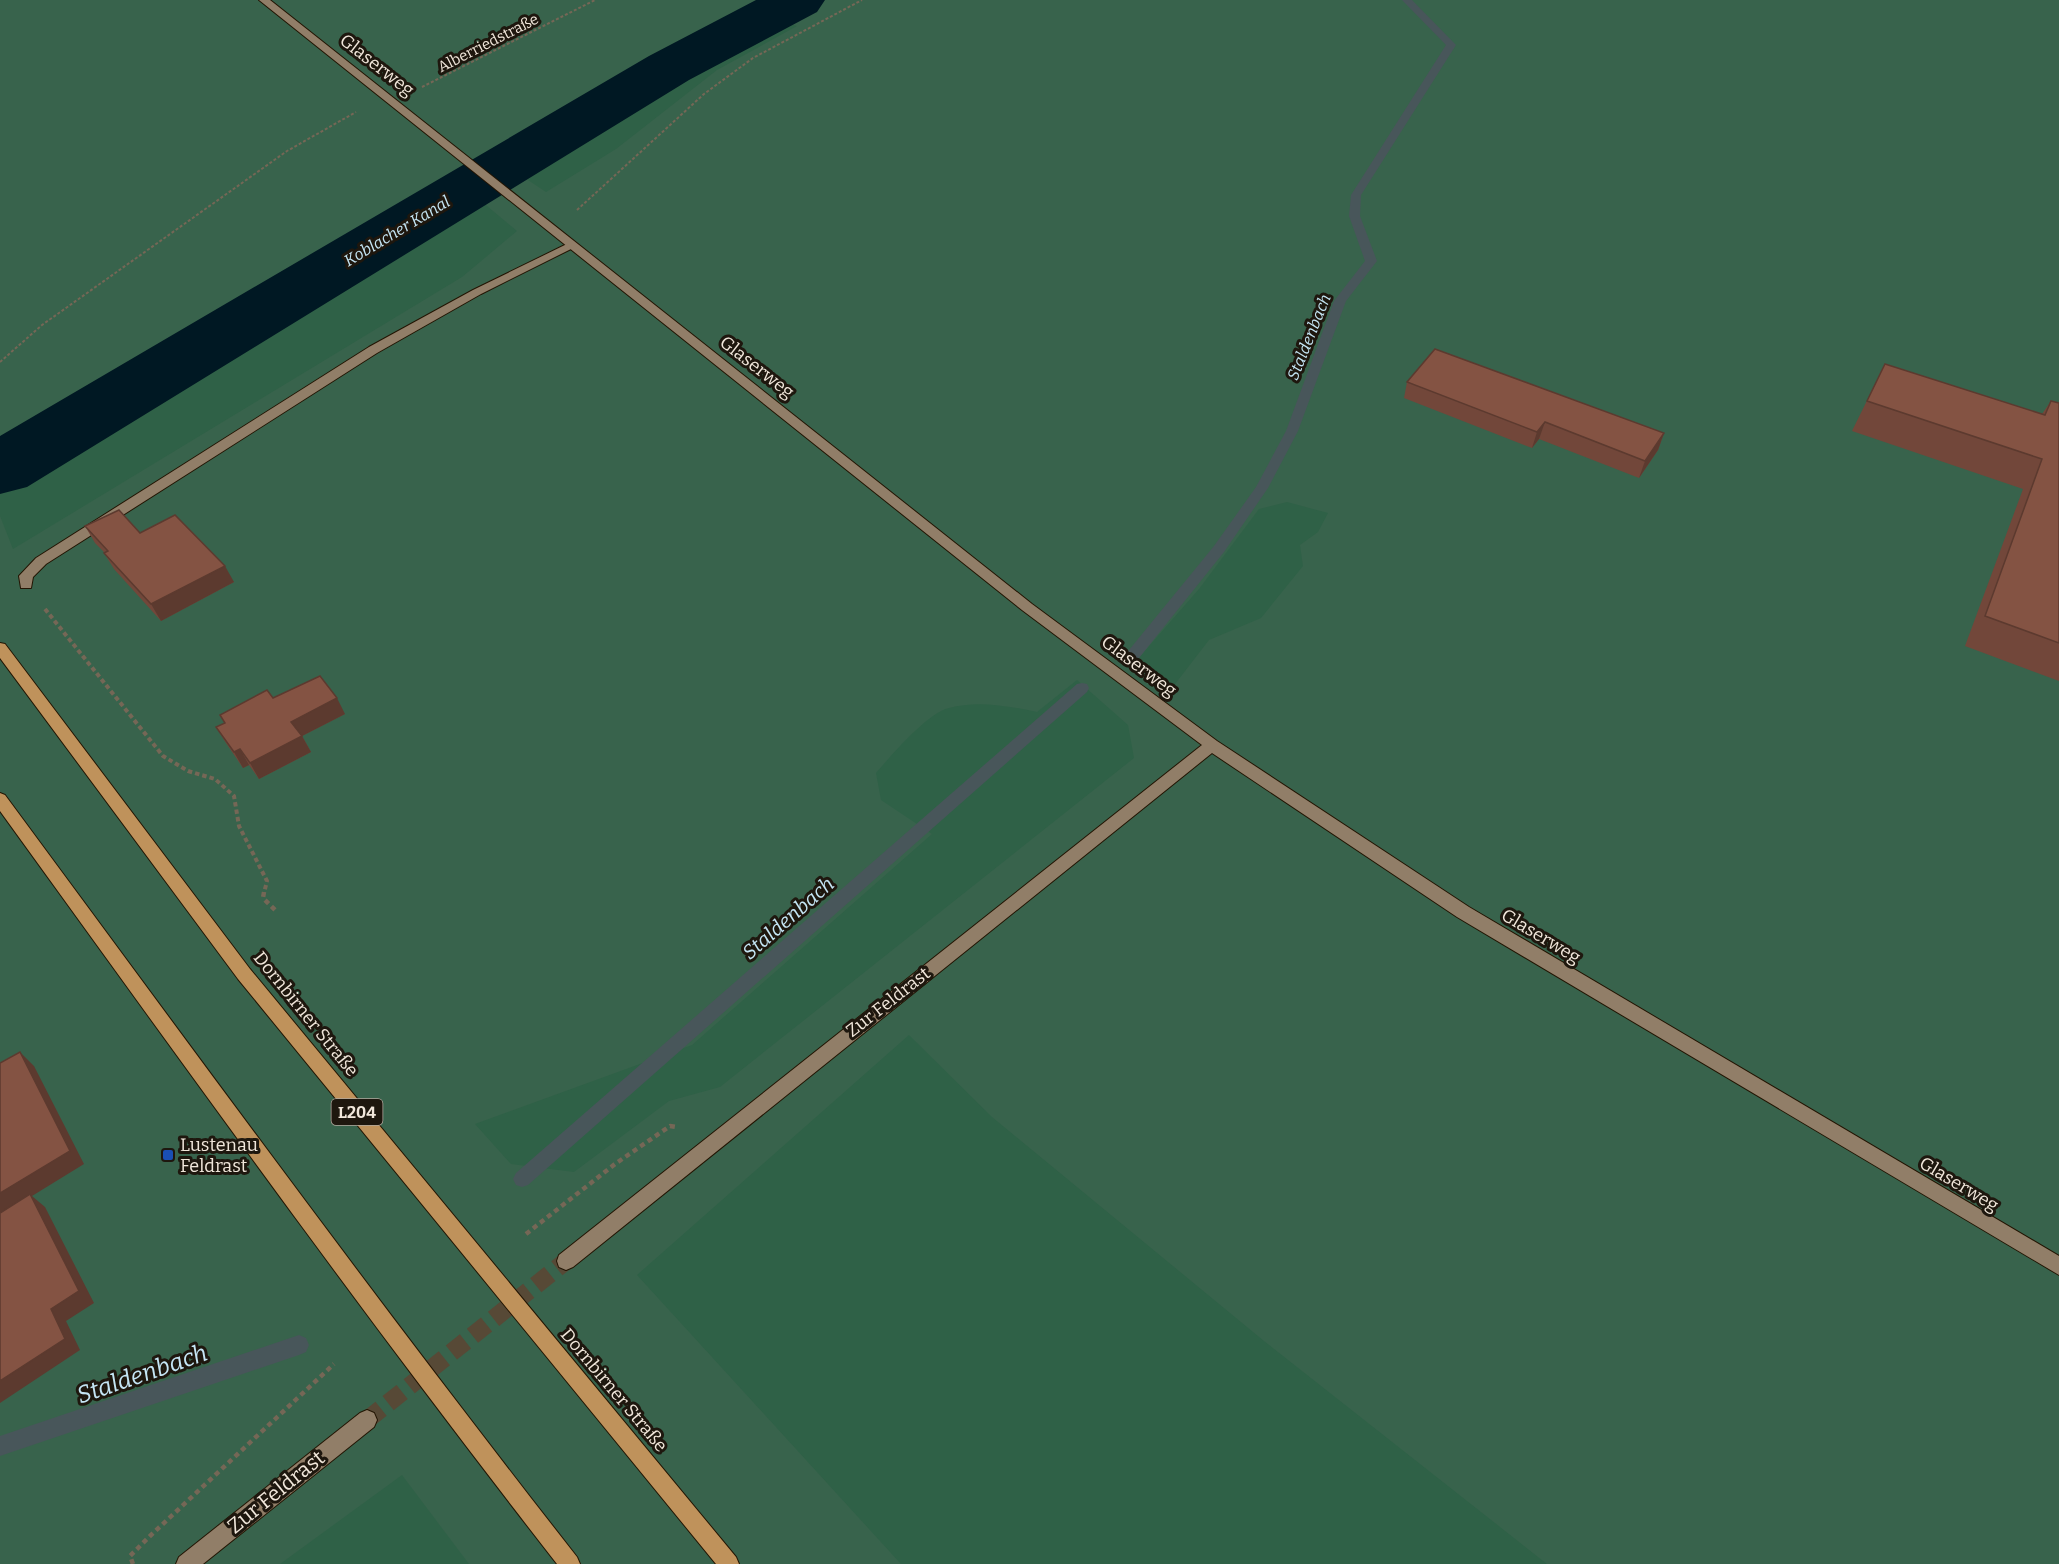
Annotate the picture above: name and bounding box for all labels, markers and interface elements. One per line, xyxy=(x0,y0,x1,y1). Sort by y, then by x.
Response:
street label: Alberriedstraße xyxy=(435,10,541,76)
street label: Glaserweg xyxy=(335,29,419,101)
water label: Koblacher Kanal xyxy=(341,192,453,270)
water label: Staldenbach xyxy=(1283,291,1335,383)
street label: Glaserweg xyxy=(715,331,799,403)
street label: Glaserweg xyxy=(1097,631,1181,701)
water label: Staldenbach xyxy=(737,872,839,964)
street label: Glaserweg xyxy=(1497,904,1585,968)
street label: Dornbirner Straße xyxy=(249,947,363,1081)
street label: Zur Feldrast xyxy=(842,962,935,1042)
road number: L204 xyxy=(332,1099,382,1125)
place label: Lustenau Feldrast xyxy=(180,1134,258,1177)
marker: Lustenau Feldrast xyxy=(161,1148,175,1162)
street label: Glaserweg xyxy=(1915,1152,2003,1216)
street label: Dornbirner Straße xyxy=(556,1324,672,1456)
water label: Staldenbach xyxy=(73,1339,211,1409)
street label: Zur Feldrast xyxy=(222,1445,330,1539)

